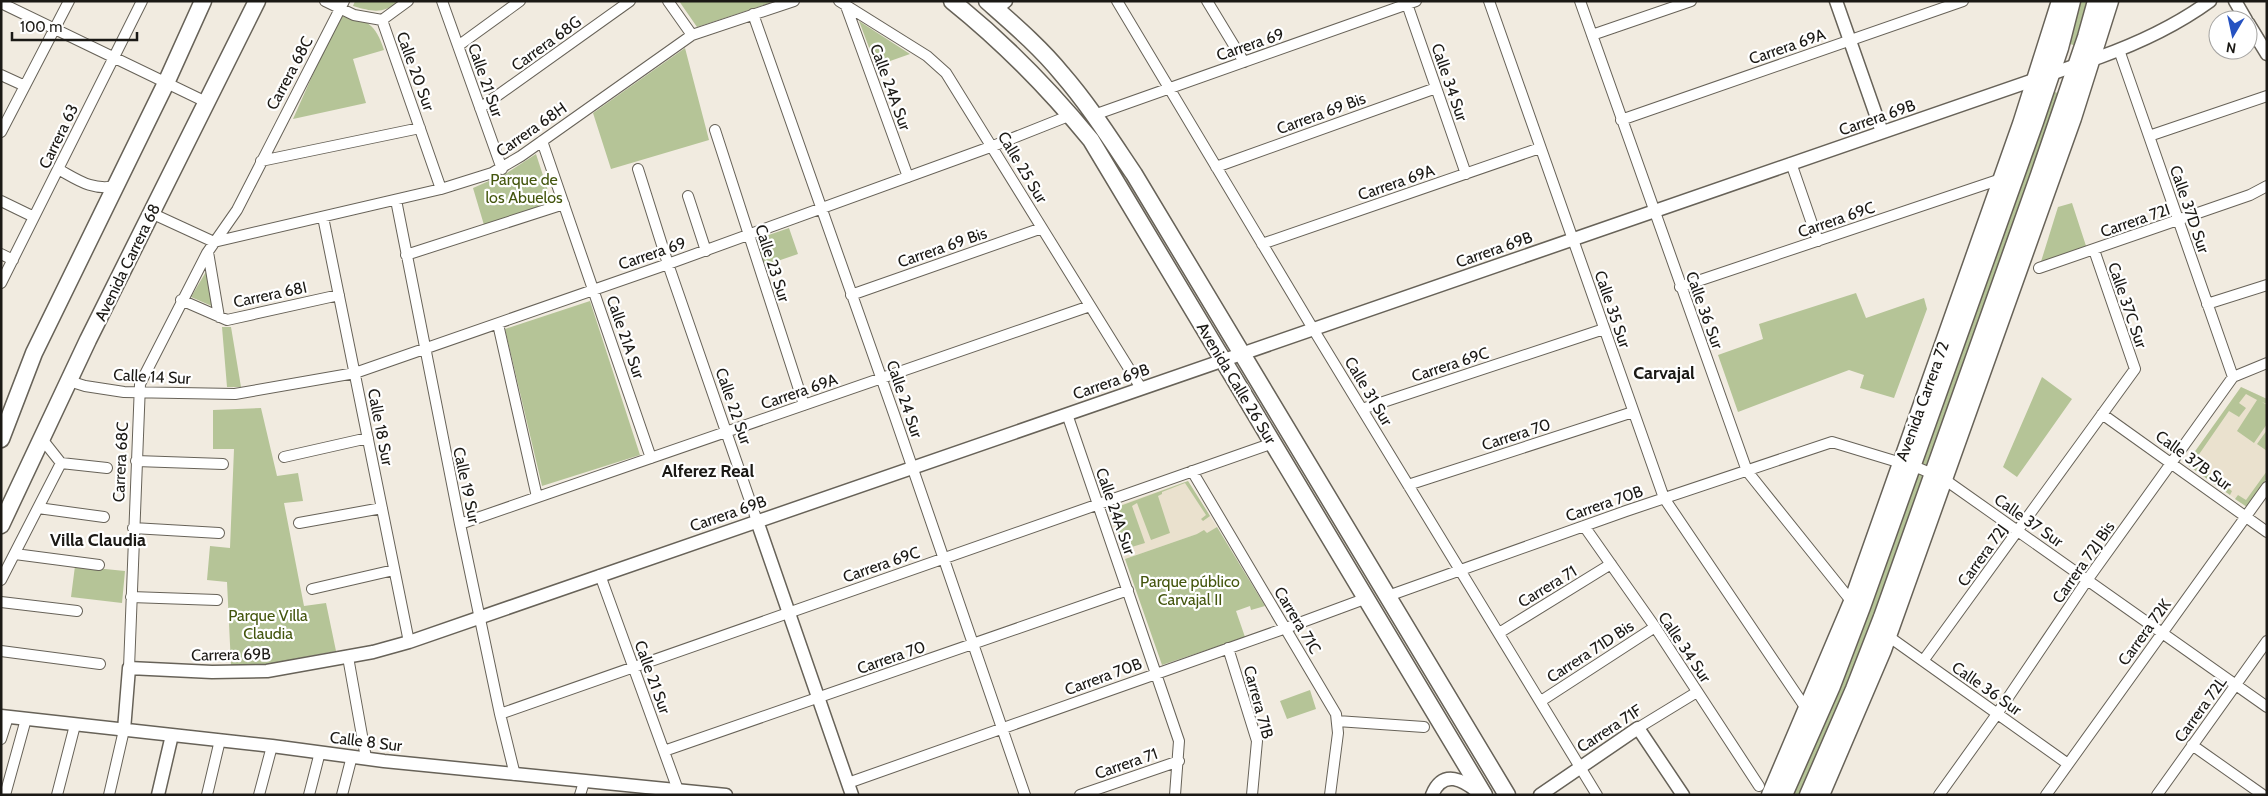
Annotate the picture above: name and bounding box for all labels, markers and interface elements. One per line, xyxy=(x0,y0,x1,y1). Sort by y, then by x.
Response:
scale bar xyxy=(12,10,138,42)
north arrow xyxy=(2208,10,2258,60)
street label: Carrera 68G xyxy=(508,12,585,75)
text: 100 m xyxy=(20,18,62,36)
street label: Carrera 69 xyxy=(1214,24,1286,65)
street label: Carrera 69A xyxy=(1746,25,1828,68)
street label: Calle 20 Sur xyxy=(392,29,439,114)
street label: Carrera 68C xyxy=(262,33,317,113)
text: N xyxy=(2225,38,2237,58)
street label: Calle 21 Sur xyxy=(464,41,507,120)
street label: Calle 24A Sur xyxy=(866,41,915,134)
street label: Calle 34 Sur xyxy=(1427,41,1472,124)
street label: Carrera 69 Bis xyxy=(1274,88,1369,138)
street label: Carrera 69B xyxy=(1836,95,1918,139)
street label: Carrera 68H xyxy=(492,98,570,161)
street label: Carrera 63 xyxy=(35,101,82,172)
street label: Calle 25 Sur xyxy=(994,128,1052,207)
street label: Carrera 69A xyxy=(1355,161,1437,204)
street label: Calle 37D Sur xyxy=(2166,163,2214,256)
park label: Parque de los Abuelos xyxy=(485,170,563,207)
street label: Carrera 69C xyxy=(1795,197,1877,241)
street label: Avenida Carrera 68 xyxy=(91,200,164,324)
street label: Carrera 72I xyxy=(2098,200,2172,241)
street label: Calle 23 Sur xyxy=(751,222,794,305)
street label: Carrera 69 Bis xyxy=(895,223,990,272)
street label: Carrera 69B xyxy=(1453,227,1535,271)
street label: Carrera 69 xyxy=(616,233,688,274)
street label: Calle 37C Sur xyxy=(2104,260,2151,351)
street label: Calle 35 Sur xyxy=(1590,268,1635,351)
street label: Calle 36 Sur xyxy=(1682,269,1728,352)
street label: Carrera 68I xyxy=(232,277,309,312)
street label: Calle 21A Sur xyxy=(602,293,649,382)
street label: Avenida Calle 26 Sur xyxy=(1193,319,1281,448)
street label: Avenida Carrera 72 xyxy=(1892,339,1953,464)
street label: Carrera 69C xyxy=(1409,343,1491,386)
street label: Calle 31 Sur xyxy=(1341,353,1397,430)
street label: Calle 24 Sur xyxy=(882,358,927,441)
street label: Carrera 69B xyxy=(1070,359,1152,403)
district label: Carvajal xyxy=(1633,362,1695,384)
street label: Calle 14 Sur xyxy=(113,365,192,388)
street label: Calle 22 Sur xyxy=(712,365,756,448)
street label: Carrera 69A xyxy=(758,370,840,413)
street label: Calle 18 Sur xyxy=(364,387,397,468)
street label: Carrera 70 xyxy=(1479,414,1553,454)
street label: Carrera 68C xyxy=(109,421,132,503)
street label: Calle 37B Sur xyxy=(2152,426,2236,495)
street label: Calle 19 Sur xyxy=(449,445,484,526)
district label: Alferez Real xyxy=(662,460,755,482)
street label: Calle 24A Sur xyxy=(1092,465,1140,558)
street label: Carrera 70B xyxy=(1563,481,1646,526)
street label: Calle 37 Sur xyxy=(1991,490,2068,552)
street label: Carrera 69B xyxy=(687,491,769,535)
street label: Carrera 72J Bis xyxy=(2048,517,2119,607)
street label: Carrera 72J xyxy=(1953,520,2011,590)
district label: Villa Claudia xyxy=(50,529,146,551)
street label: Carrera 69C xyxy=(840,542,922,586)
street label: Carrera 71 xyxy=(1514,562,1580,611)
park label: Parque público Carvajal II xyxy=(1140,572,1240,609)
street label: Carrera 71C xyxy=(1270,583,1325,657)
street label: Carrera 72K xyxy=(2114,595,2175,669)
park label: Parque Villa Claudia xyxy=(228,606,308,643)
street label: Calle 34 Sur xyxy=(1654,608,1716,687)
street label: Carrera 71D Bis xyxy=(1543,616,1638,687)
street label: Carrera 70 xyxy=(855,637,928,678)
street label: Calle 21 Sur xyxy=(630,638,675,717)
street label: Carrera 69B xyxy=(191,644,271,665)
street label: Carrera 70B xyxy=(1062,654,1145,699)
street label: Calle 36 Sur xyxy=(1948,657,2026,720)
street label: Carrera 71B xyxy=(1240,664,1277,741)
street label: Carrera 72L xyxy=(2170,673,2231,746)
street label: Carrera 71F xyxy=(1573,700,1646,756)
street label: Calle 8 Sur xyxy=(329,728,404,755)
street label: Carrera 71 xyxy=(1092,744,1160,783)

